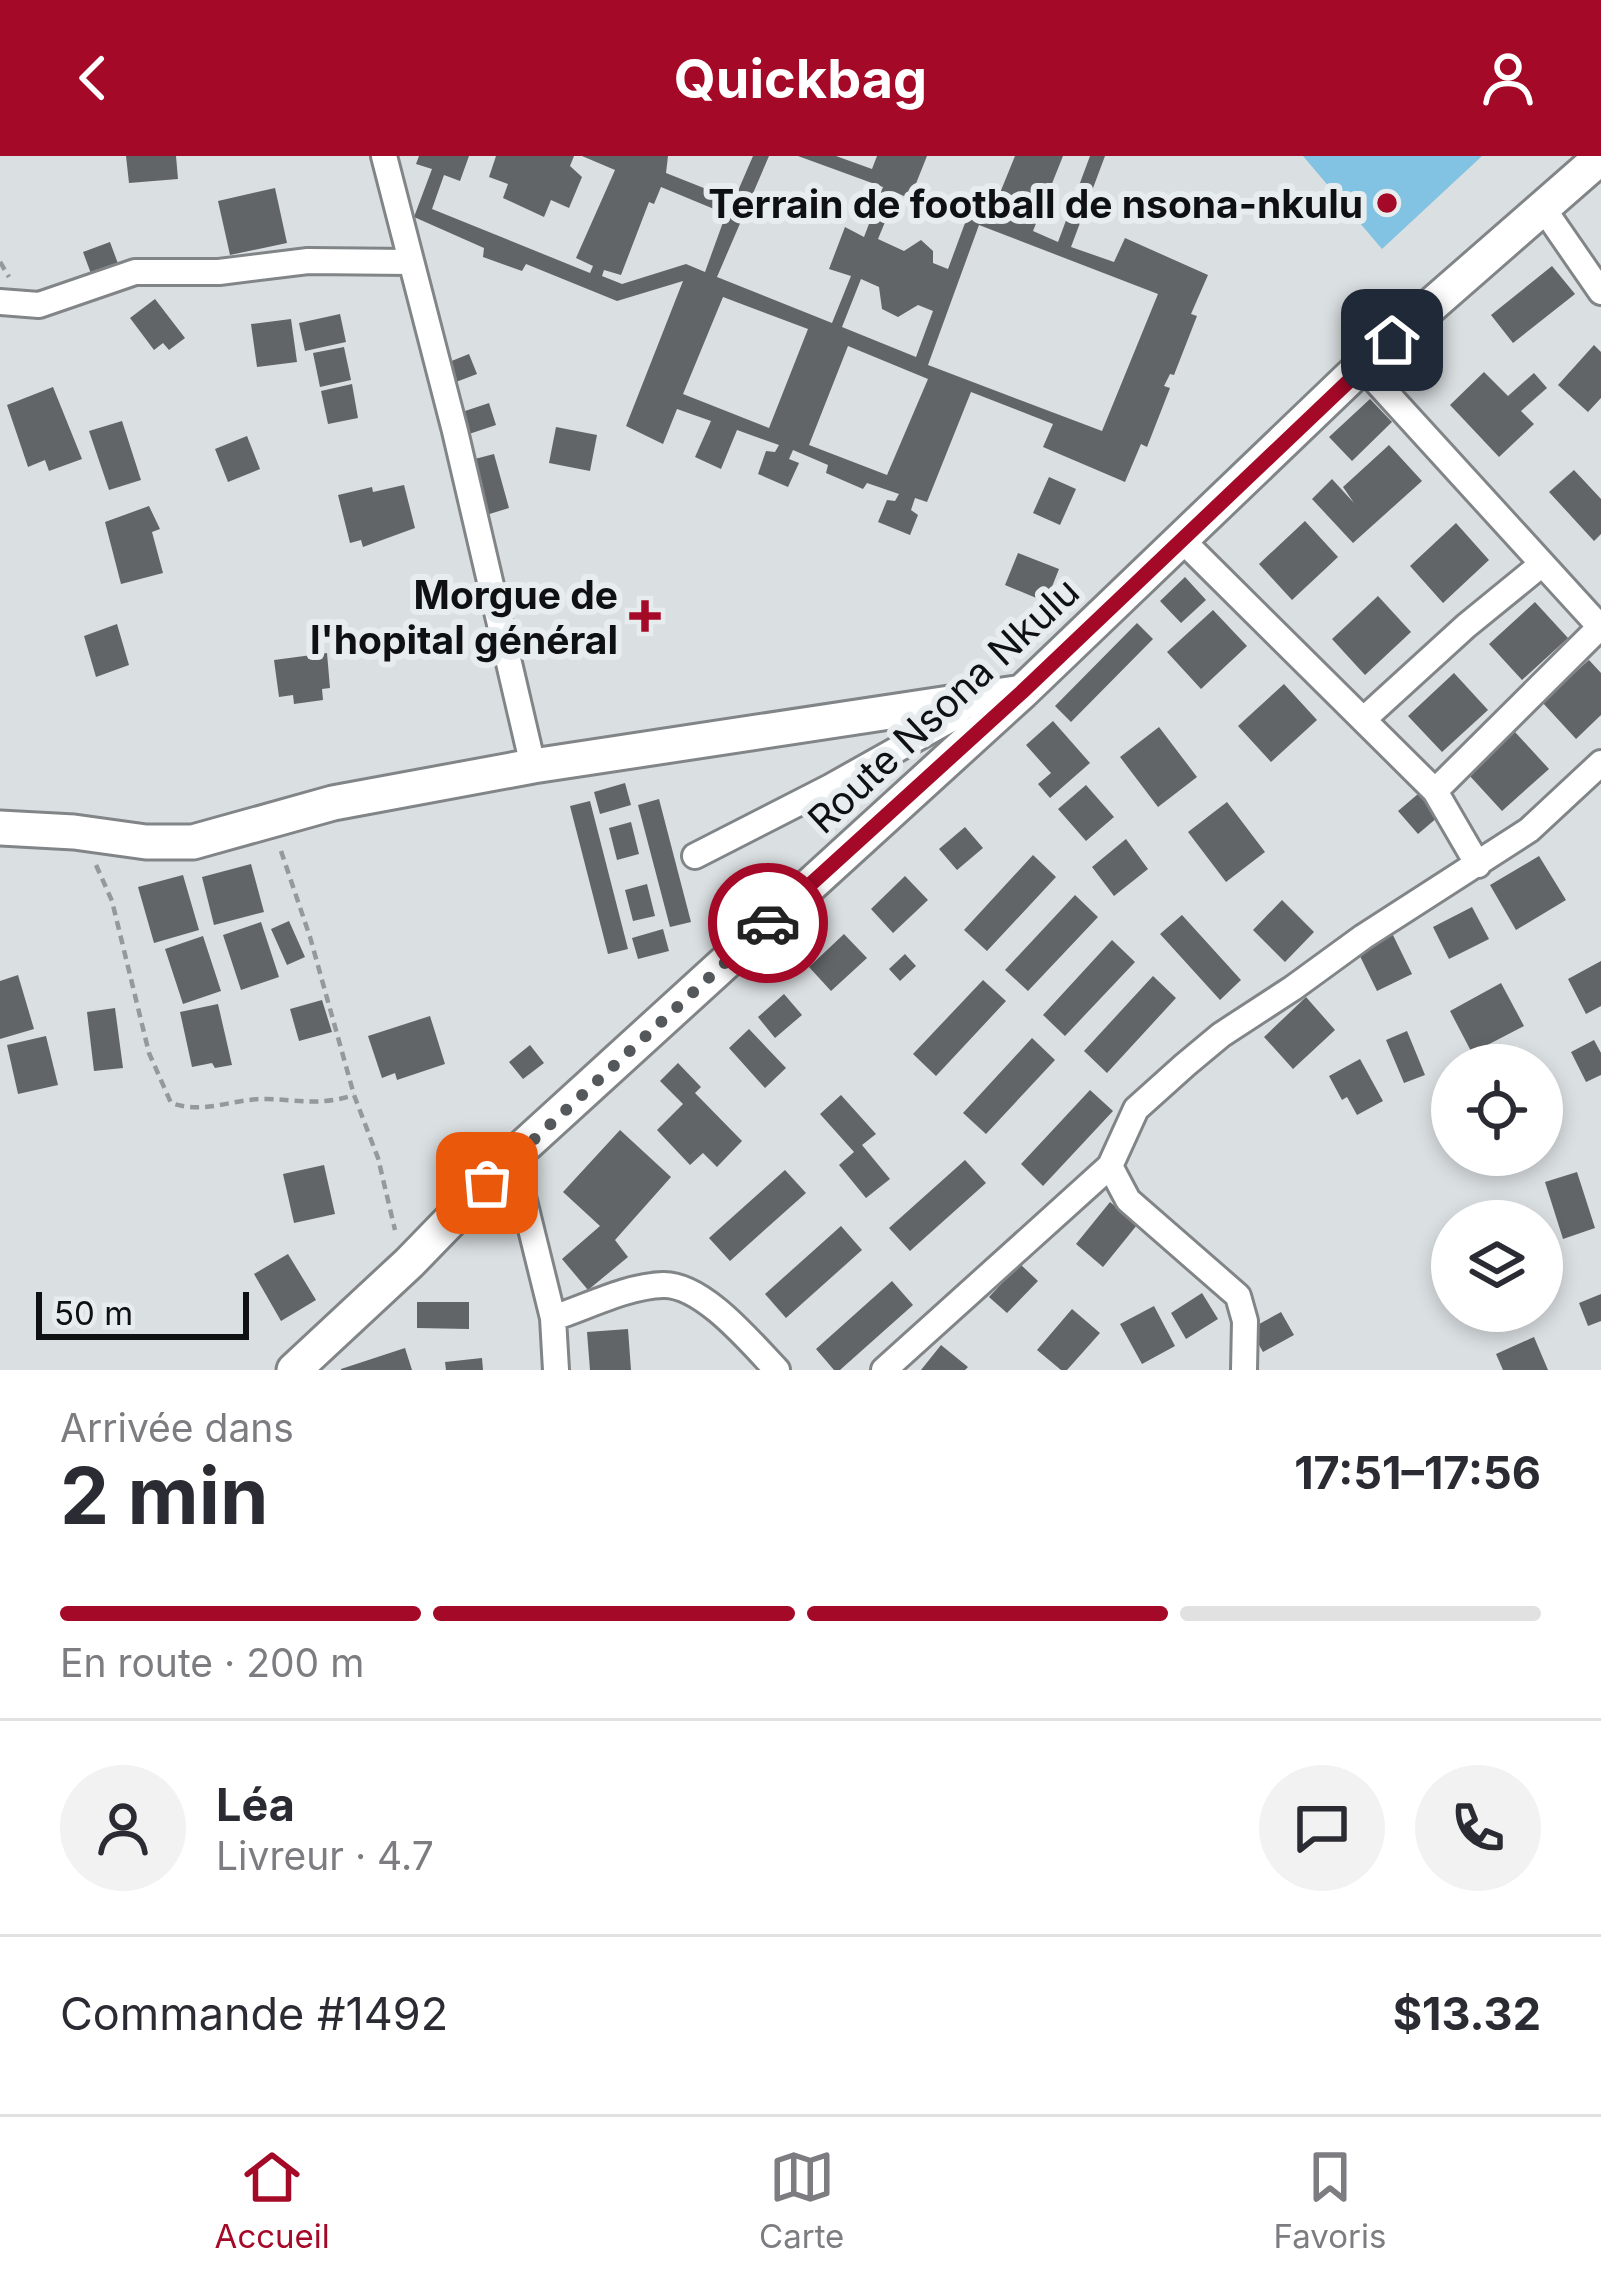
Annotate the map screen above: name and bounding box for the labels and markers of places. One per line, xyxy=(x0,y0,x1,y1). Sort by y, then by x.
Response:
place label: Terrain de football de nsona-nkulu xyxy=(708,180,1363,227)
marker: Terrain de football de nsona-nkulu xyxy=(1374,190,1400,216)
pin xyxy=(1341,289,1443,391)
place label: Morgue de l'hopital général xyxy=(310,571,618,663)
marker: Morgue de l'hopital général xyxy=(629,600,661,632)
pin xyxy=(436,1132,538,1234)

